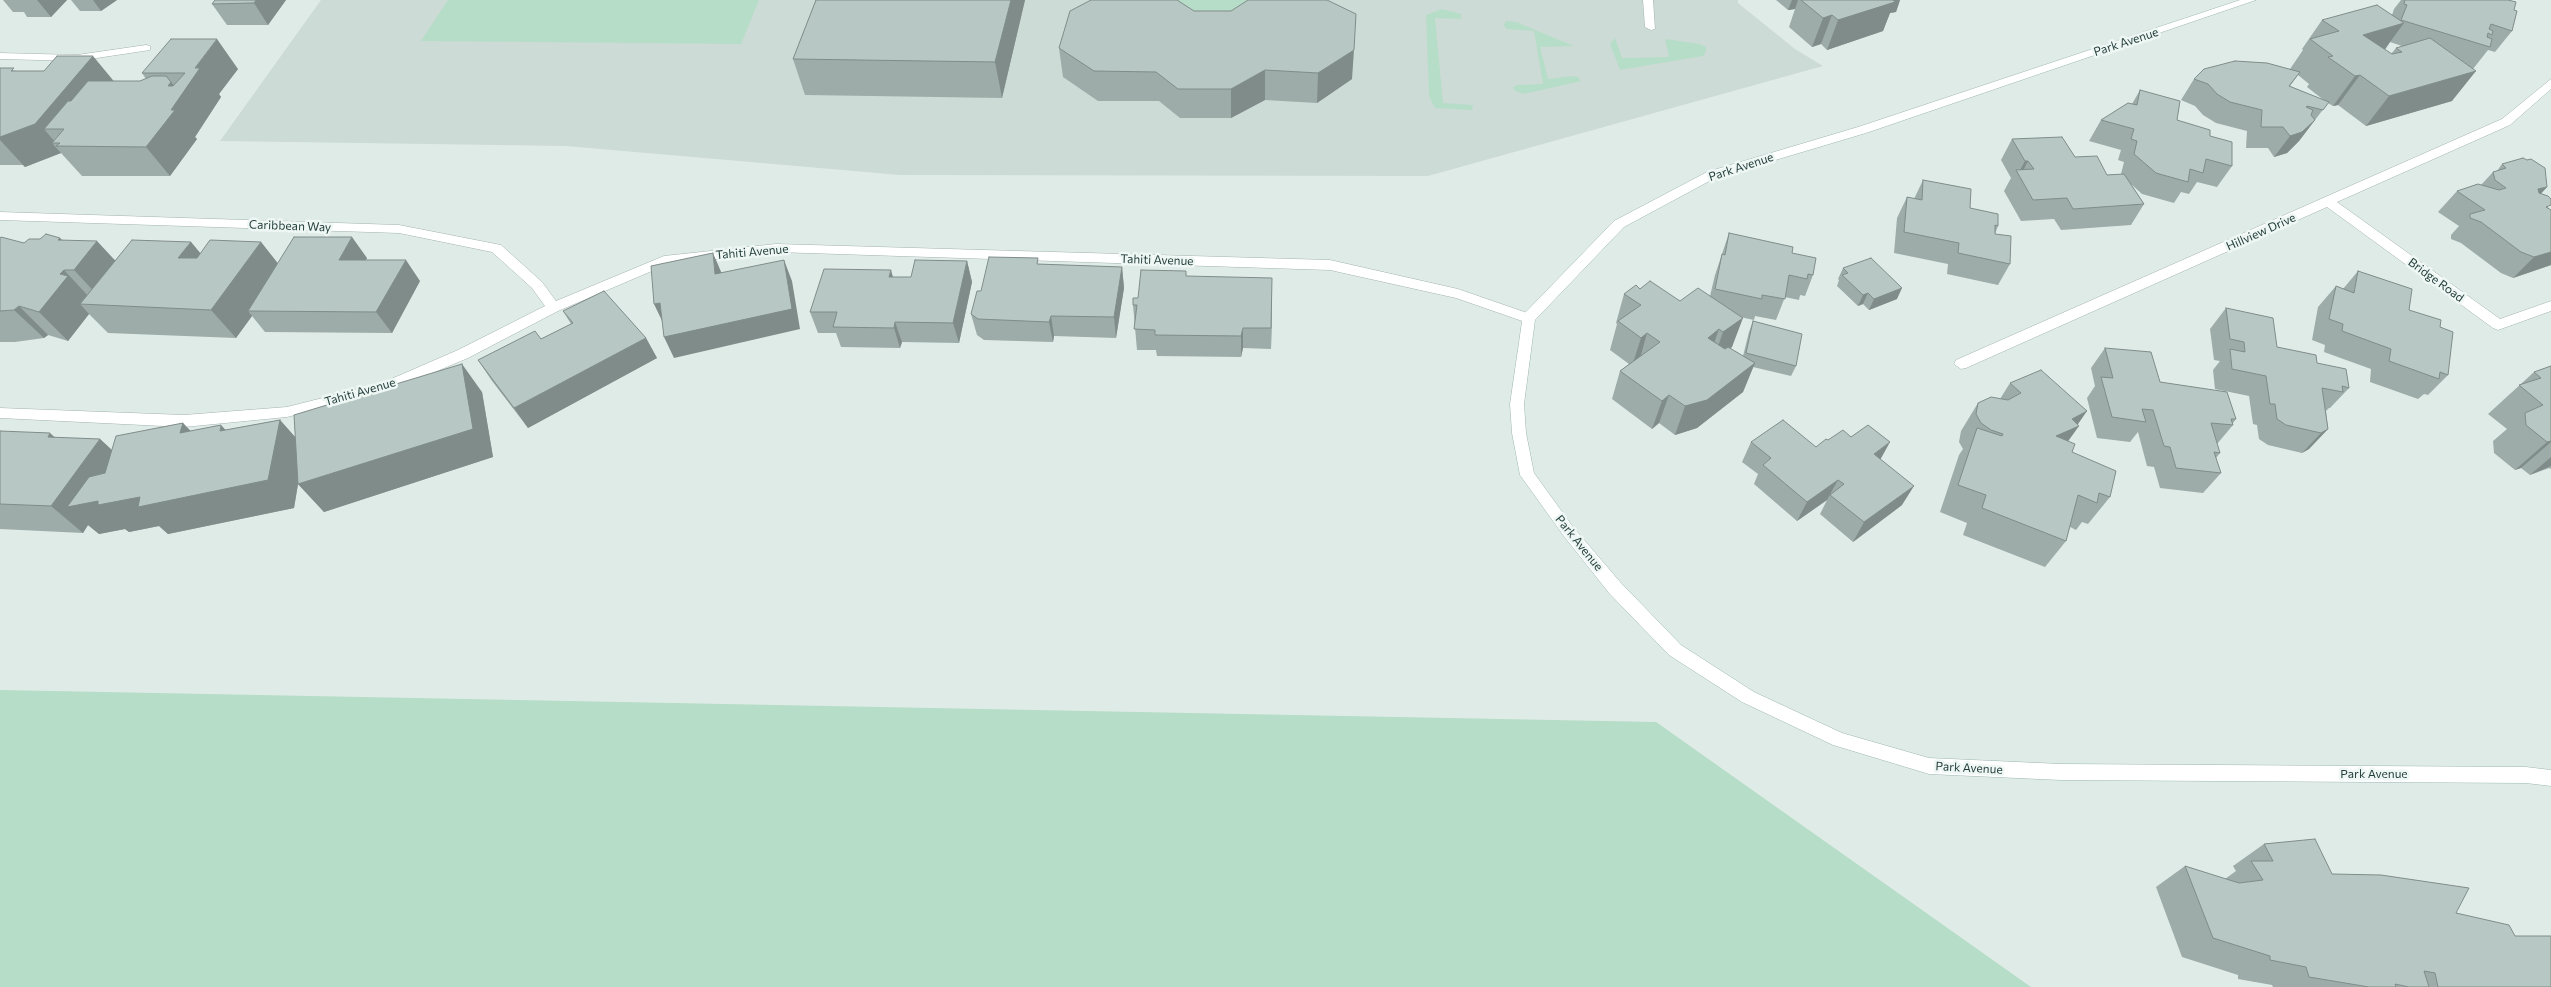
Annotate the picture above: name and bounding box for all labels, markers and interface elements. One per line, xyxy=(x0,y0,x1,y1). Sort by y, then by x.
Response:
street label: Park Avenue xyxy=(2092,25,2160,59)
street label: Park Avenue xyxy=(1707,150,1775,184)
street label: Hillview Drive xyxy=(2224,210,2298,254)
street label: Caribbean Way xyxy=(249,217,331,235)
street label: Tahiti Avenue xyxy=(715,242,789,262)
street label: Tahiti Avenue xyxy=(1120,252,1194,268)
street label: Bridge Road xyxy=(2405,255,2467,305)
street label: Tahiti Avenue xyxy=(323,375,397,409)
street label: Park Avenue xyxy=(1552,512,1606,574)
street label: Park Avenue xyxy=(1935,759,2003,777)
street label: Park Avenue xyxy=(2340,767,2408,781)

